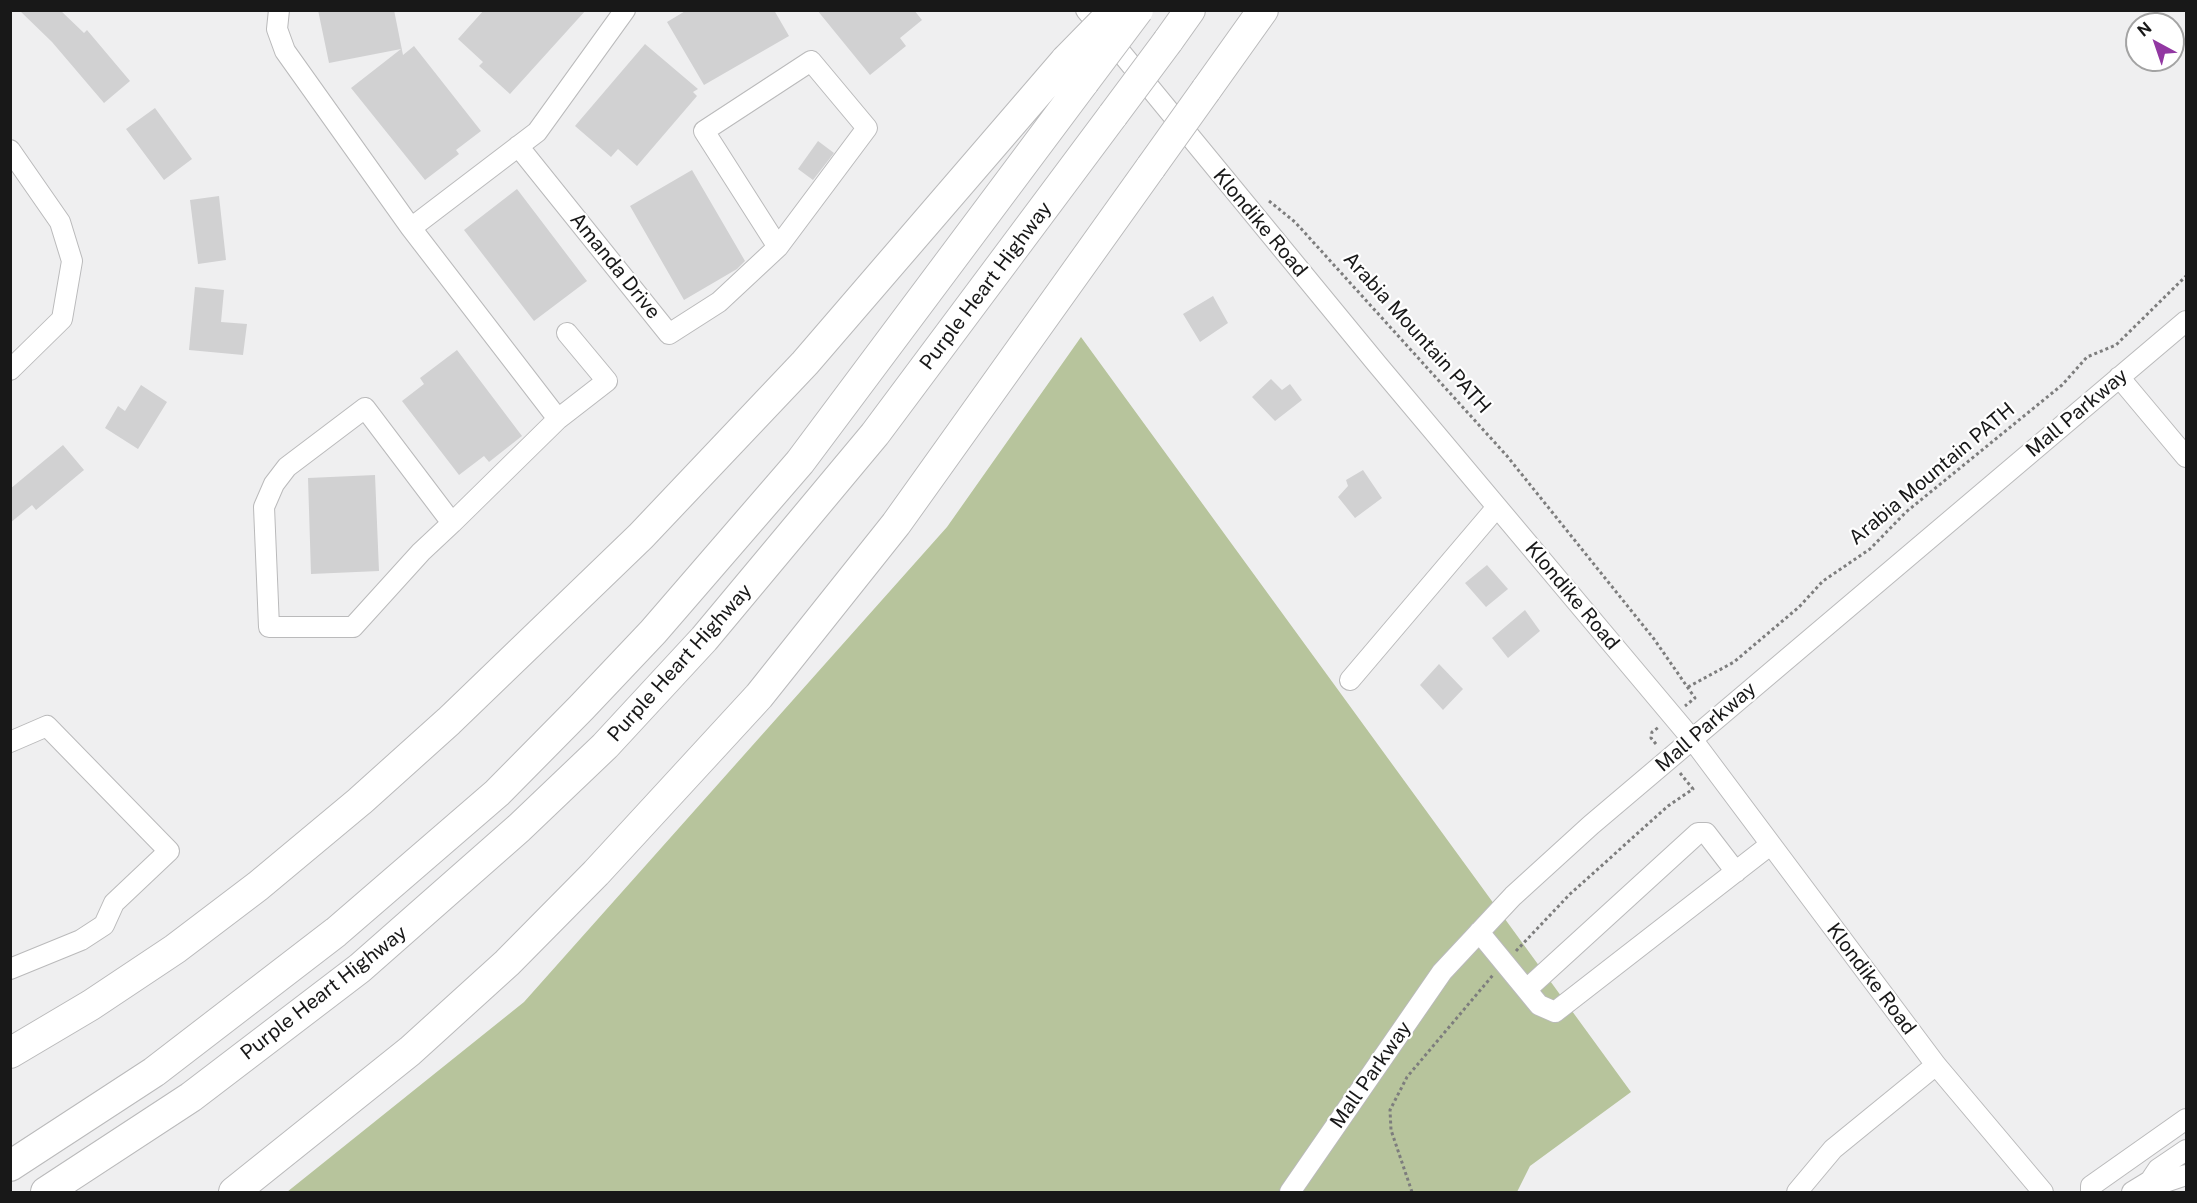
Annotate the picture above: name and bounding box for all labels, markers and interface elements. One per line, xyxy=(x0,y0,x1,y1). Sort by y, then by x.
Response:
north arrow xyxy=(2125,12,2185,72)
text: N xyxy=(2133,18,2155,41)
street label: Klondike Road xyxy=(1208,164,1312,282)
street label: Purple Heart Highway xyxy=(915,197,1057,375)
street label: Amanda Drive xyxy=(565,208,665,324)
street label: Arabia Mountain PATH xyxy=(1338,247,1496,419)
street label: Mall Parkway xyxy=(2021,364,2133,462)
street label: Arabia Mountain PATH xyxy=(1844,398,2020,550)
street label: Klondike Road xyxy=(1520,537,1624,655)
street label: Purple Heart Highway xyxy=(603,579,757,747)
street label: Mall Parkway xyxy=(1651,677,1761,777)
street label: Klondike Road xyxy=(1821,918,1921,1040)
street label: Purple Heart Highway xyxy=(236,921,412,1065)
street label: Mall Parkway xyxy=(1325,1017,1417,1133)

